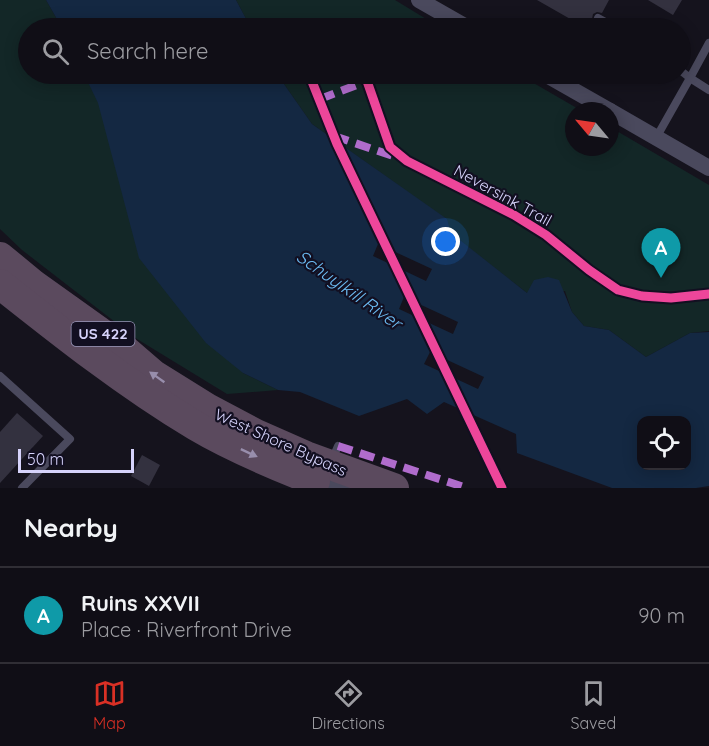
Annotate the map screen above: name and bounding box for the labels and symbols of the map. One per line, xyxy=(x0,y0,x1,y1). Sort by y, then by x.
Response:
north arrow xyxy=(565,102,619,156)
street label: Neversink Trail xyxy=(451,160,555,230)
your location xyxy=(431,227,460,256)
pin: A xyxy=(642,228,680,278)
water label: Schuylkill River xyxy=(292,245,408,336)
road number: US 422 xyxy=(72,322,134,346)
one-way arrow xyxy=(150,371,166,383)
street label: West Shore Bypass xyxy=(212,404,350,480)
scale bar xyxy=(18,446,134,474)
one-way arrow xyxy=(240,449,257,458)

